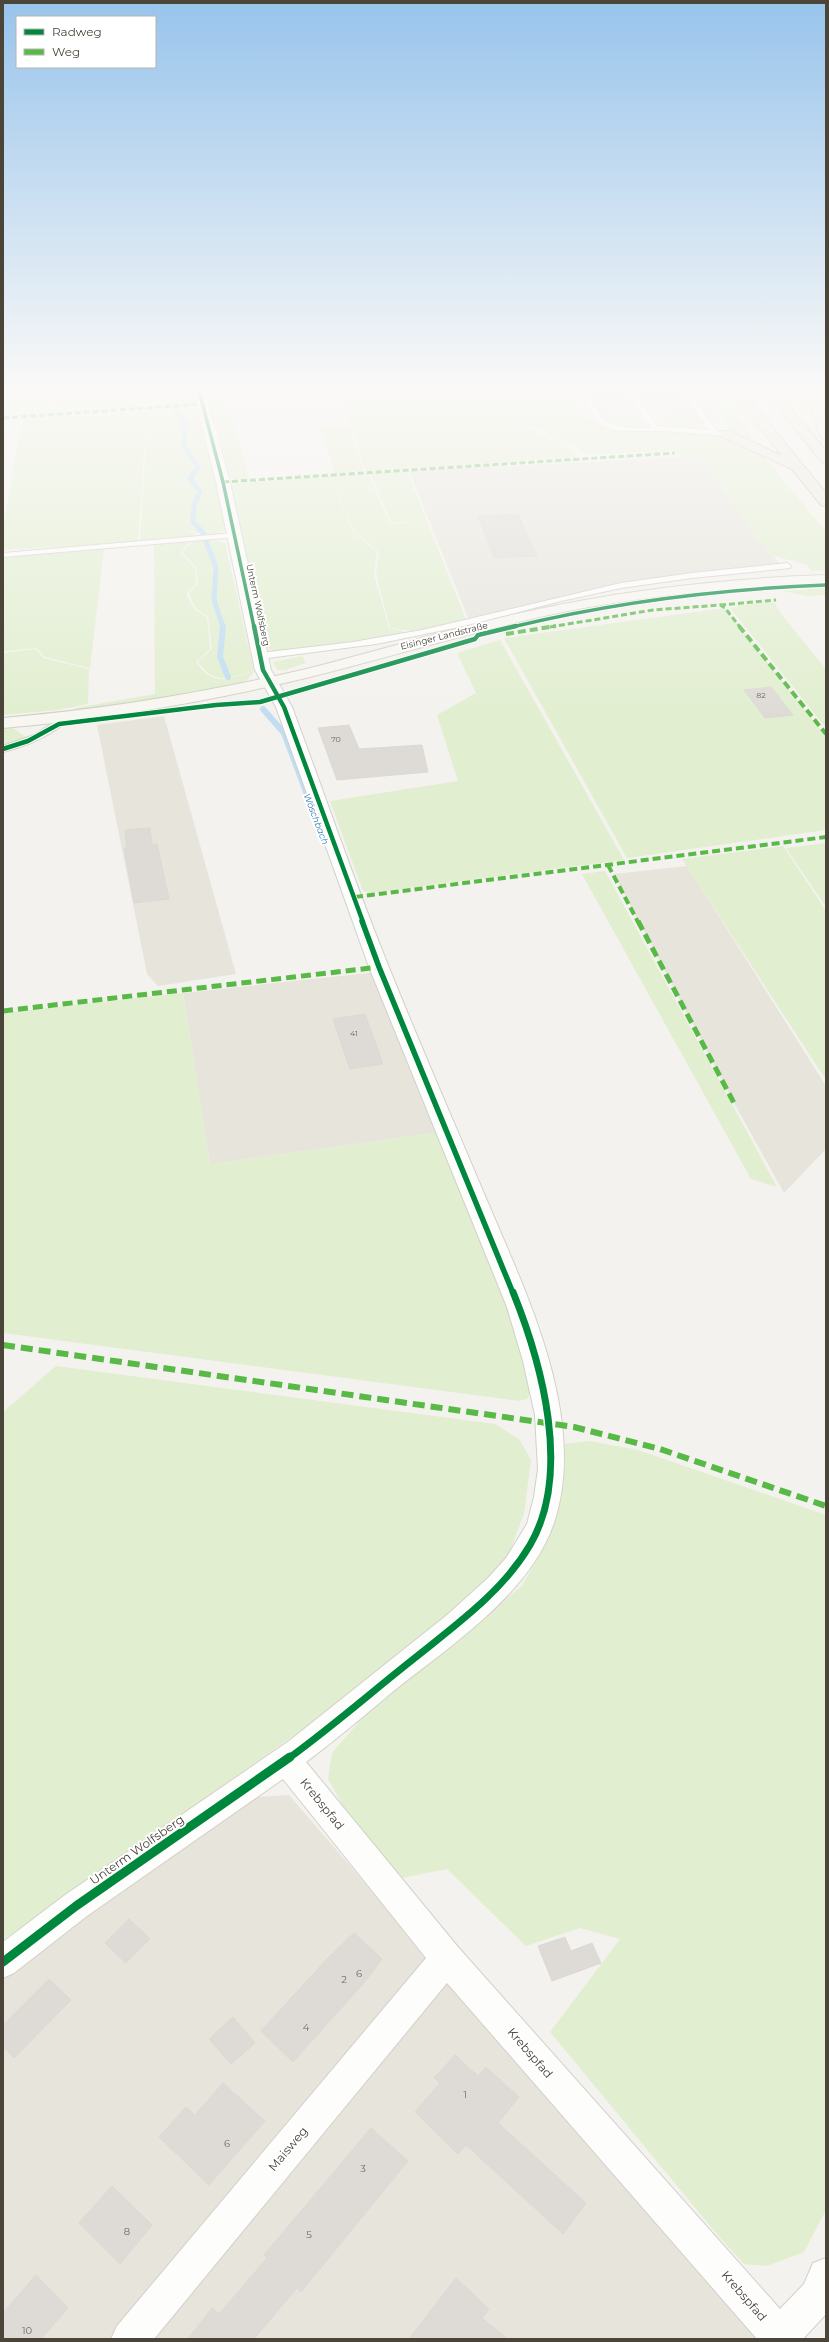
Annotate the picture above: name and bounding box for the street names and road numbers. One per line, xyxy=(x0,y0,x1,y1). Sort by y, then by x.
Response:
street label: Unterm Wolfsberg xyxy=(244,563,273,647)
street label: Eisinger Landstraße xyxy=(399,619,489,652)
street label: Krebspfad xyxy=(297,1775,348,1832)
street label: Unterm Wolfsberg xyxy=(87,1811,187,1888)
street label: Krebspfad xyxy=(505,2024,556,2081)
street label: Maisweg xyxy=(265,2123,311,2174)
street label: Krebspfad xyxy=(719,2267,770,2324)

